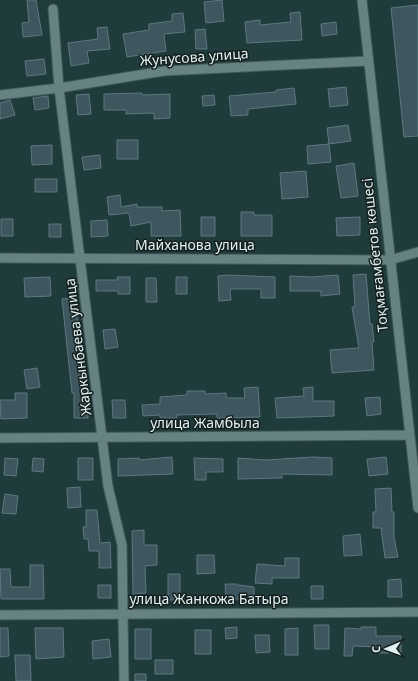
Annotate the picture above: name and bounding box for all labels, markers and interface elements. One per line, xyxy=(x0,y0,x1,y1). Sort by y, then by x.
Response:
street label: Жунусова улица xyxy=(139,43,249,70)
street label: Тоқмағамбетов көшесі xyxy=(357,177,392,333)
street label: Майханова улица xyxy=(135,235,255,254)
street label: Жаркынбаева улица xyxy=(60,277,95,417)
street label: улица Жамбыла xyxy=(150,413,260,432)
street label: улица Жанкожа Батыра xyxy=(130,589,288,608)
north arrow xyxy=(366,629,406,669)
text: С xyxy=(368,646,383,653)

